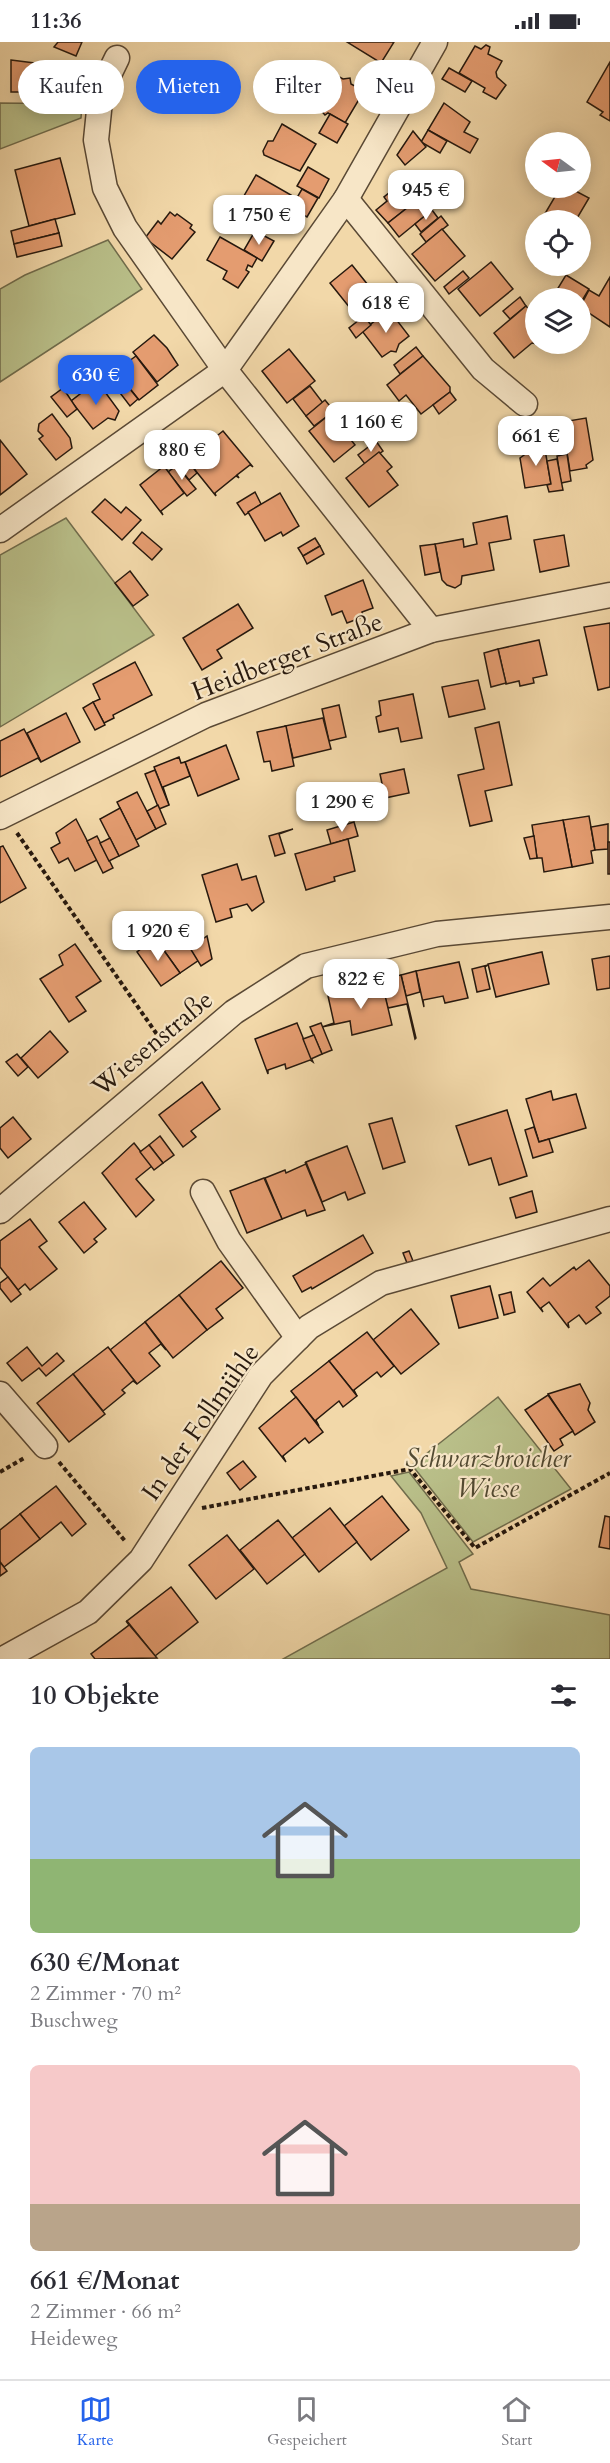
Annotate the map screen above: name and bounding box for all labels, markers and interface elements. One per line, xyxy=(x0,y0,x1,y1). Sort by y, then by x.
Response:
text: 11:36 xyxy=(30,6,81,36)
chip: Kaufen xyxy=(18,60,124,114)
chip: Mieten xyxy=(136,60,241,114)
chip: Filter xyxy=(253,60,342,114)
chip: Neu xyxy=(354,60,435,114)
north arrow xyxy=(525,132,591,198)
map controls xyxy=(525,132,591,354)
pin: 945 € xyxy=(384,170,468,221)
text: 945 € xyxy=(402,176,450,203)
pin: 1 750 € xyxy=(204,195,314,246)
text: 1 750 € xyxy=(227,201,291,228)
button: locate xyxy=(525,210,591,276)
pin: 618 € xyxy=(344,283,428,334)
button: layers xyxy=(525,288,591,354)
text: 618 € xyxy=(362,289,410,316)
pin: 630 € xyxy=(54,355,138,406)
text: 630 € xyxy=(72,361,120,388)
pin: 1 160 € xyxy=(316,402,426,453)
text: 1 160 € xyxy=(339,408,403,435)
pin: 661 € xyxy=(494,416,578,467)
text: 661 € xyxy=(512,422,560,449)
pin: 880 € xyxy=(140,430,224,481)
text: 880 € xyxy=(158,436,206,463)
street label: Heidberger Straße xyxy=(187,604,388,709)
pin: 1 290 € xyxy=(287,782,397,833)
text: 1 290 € xyxy=(310,788,374,815)
pin: 1 920 € xyxy=(103,911,213,962)
text: 1 920 € xyxy=(126,917,190,944)
pin: 822 € xyxy=(319,959,403,1010)
text: 822 € xyxy=(337,965,385,992)
street label: Wiesenstraße xyxy=(84,982,220,1105)
street label: In der Follmühle xyxy=(133,1337,267,1508)
park label: Schwarzbroicher Wiese xyxy=(405,1441,572,1506)
text: 10 Objekte xyxy=(30,1678,160,1713)
icon: filters xyxy=(547,1679,580,1712)
icon: home xyxy=(251,1786,359,1894)
text: 630 €/Monat xyxy=(30,1945,179,1980)
text: 2 Zimmer · 70 m² xyxy=(30,1980,181,2007)
text: Buschweg xyxy=(30,2007,118,2034)
icon: home xyxy=(251,2104,359,2212)
text: 661 €/Monat xyxy=(30,2263,179,2298)
text: 2 Zimmer · 66 m² xyxy=(30,2298,181,2325)
text: Heideweg xyxy=(30,2325,117,2352)
tab: Karte xyxy=(77,2393,114,2451)
tab: Gespeichert xyxy=(267,2393,347,2451)
tab: Start xyxy=(500,2393,533,2451)

